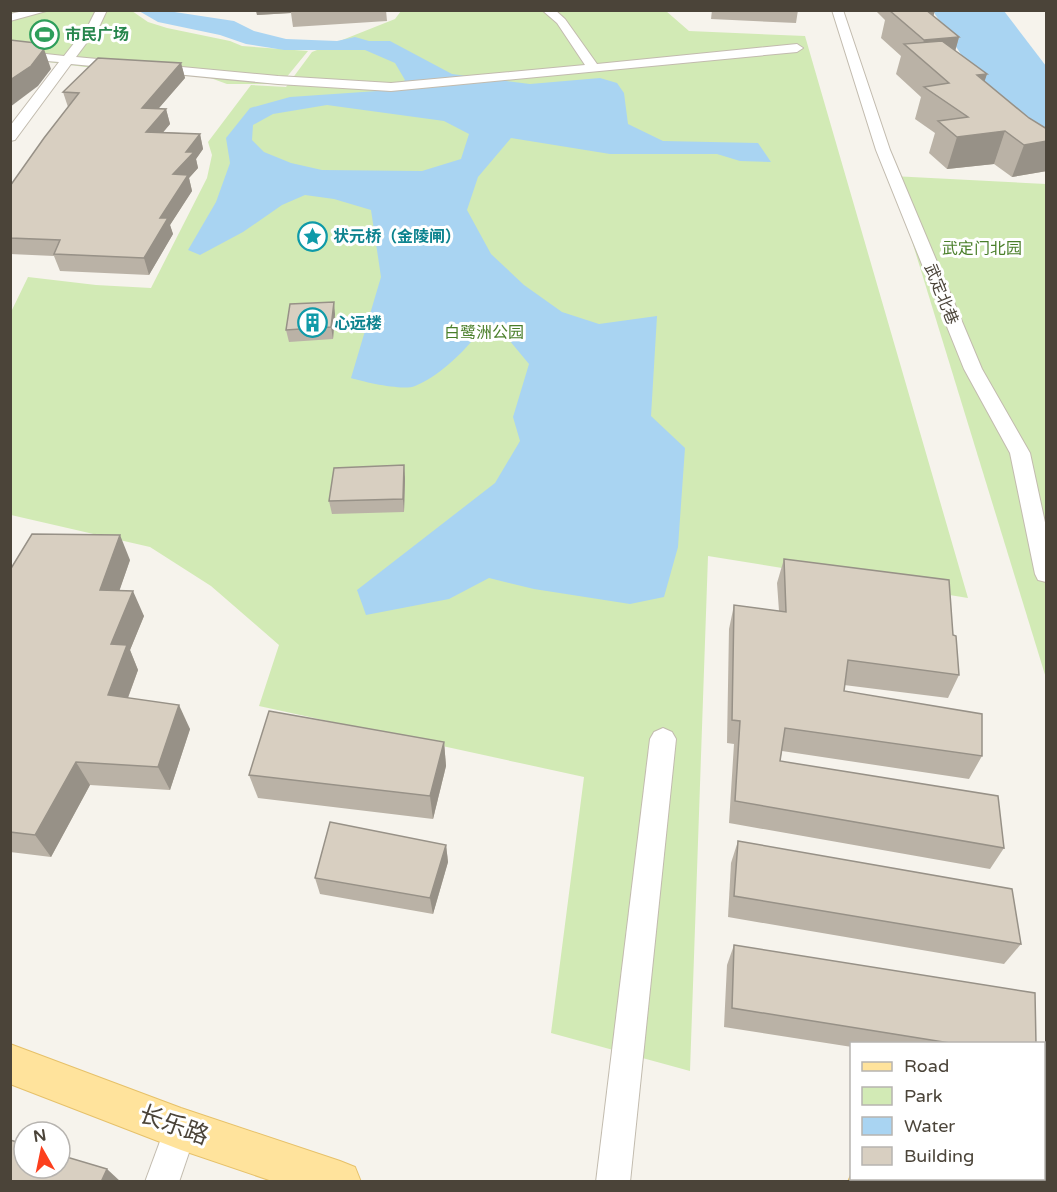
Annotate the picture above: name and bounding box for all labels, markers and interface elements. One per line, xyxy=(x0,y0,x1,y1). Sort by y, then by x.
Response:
sports icon: 市民广场 xyxy=(28,18,60,50)
place label: 市民广场 xyxy=(65,25,129,45)
place icon: 状元桥（金陵闸） xyxy=(296,220,328,252)
place label: 状元桥（金陵闸） xyxy=(333,227,461,247)
park label: 武定门北园 xyxy=(942,239,1022,259)
street label: 武定北巷 xyxy=(920,261,962,328)
building icon: 心远楼 xyxy=(297,307,329,339)
place label: 心远楼 xyxy=(334,314,382,334)
park label: 白鹭洲公园 xyxy=(444,323,524,343)
legend xyxy=(850,1042,1045,1180)
text: Road xyxy=(904,1055,949,1077)
text: Park xyxy=(904,1085,943,1107)
street label: 长乐路 xyxy=(135,1100,213,1151)
text: Water xyxy=(904,1115,955,1137)
north arrow xyxy=(12,1120,72,1180)
text: N xyxy=(32,1125,48,1147)
text: Building xyxy=(904,1145,974,1167)

